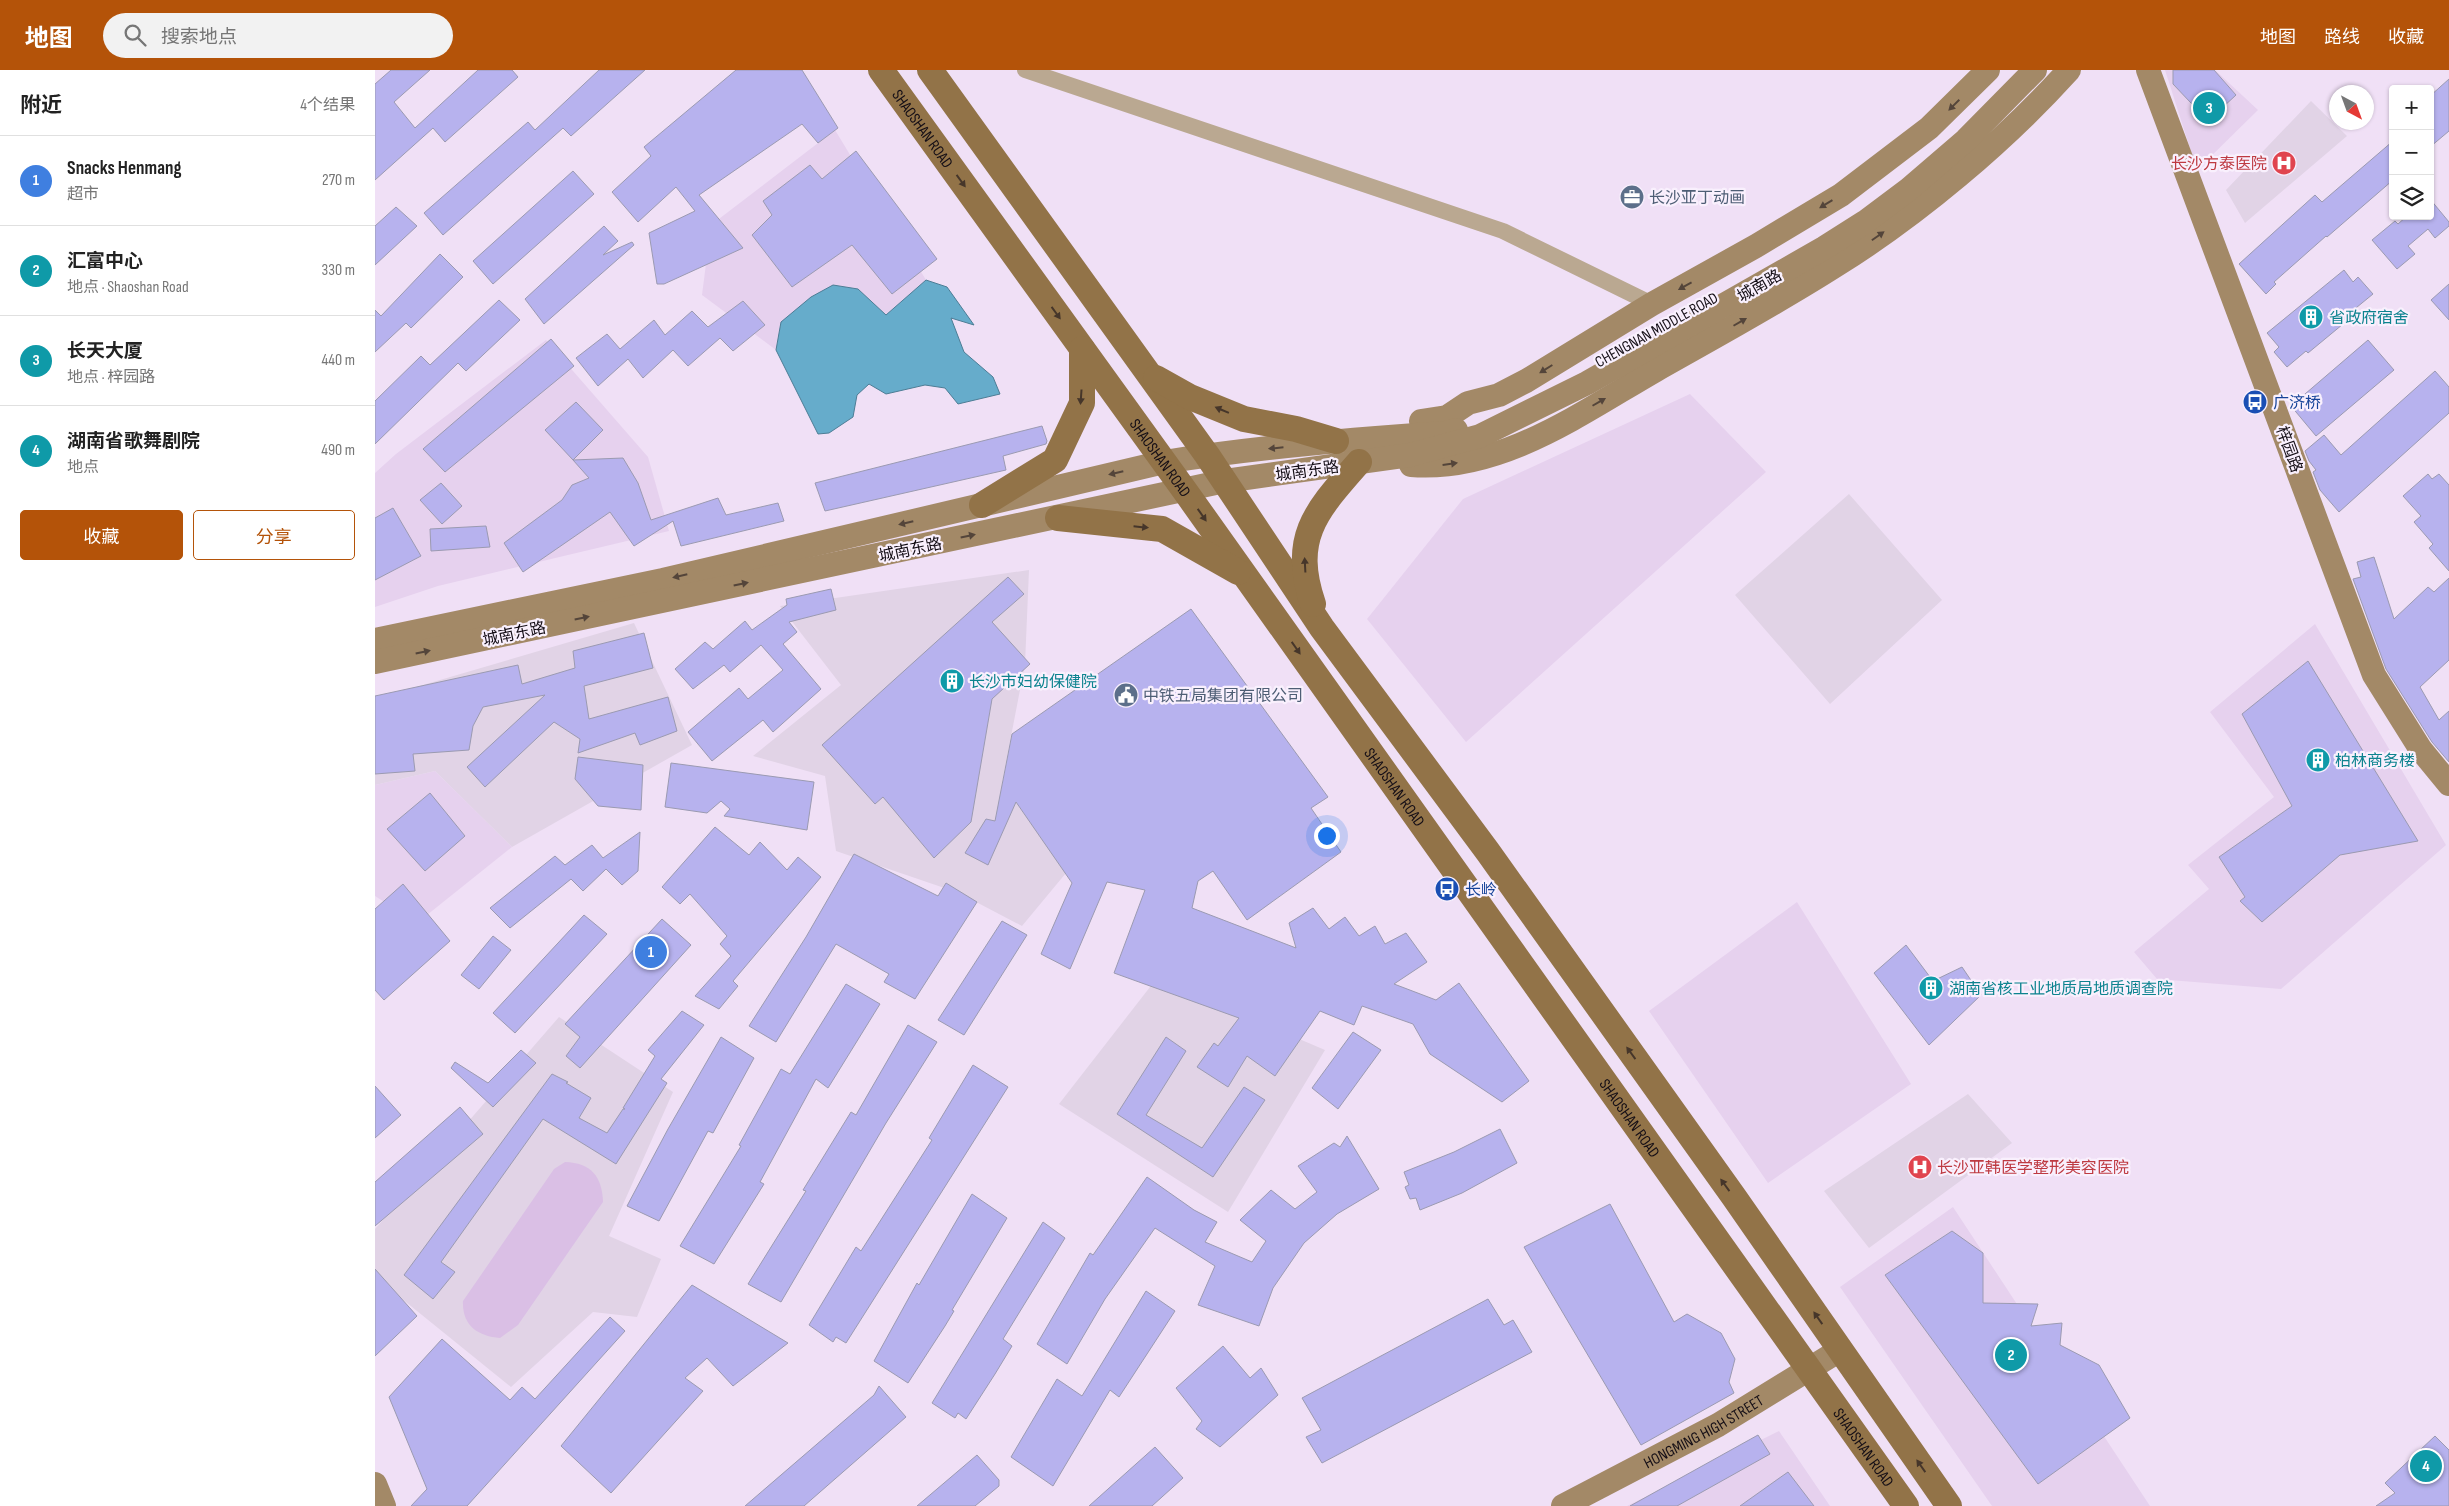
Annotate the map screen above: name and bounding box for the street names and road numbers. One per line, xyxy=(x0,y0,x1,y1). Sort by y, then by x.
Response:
street label: SHAOSHAN ROAD xyxy=(887,86,957,172)
street label: 城南路 xyxy=(1734,266,1785,307)
street label: CHENGNAN MIDDLE ROAD xyxy=(1592,289,1722,372)
street label: SHAOSHAN ROAD xyxy=(1125,416,1194,501)
street label: 梓园路 xyxy=(2271,424,2306,475)
street label: 城南东路 xyxy=(1274,458,1340,485)
street label: 城南东路 xyxy=(877,535,944,566)
street label: 城南东路 xyxy=(481,619,548,650)
street label: SHAOSHAN ROAD xyxy=(1359,745,1428,831)
street label: SHAOSHAN ROAD xyxy=(1595,1076,1663,1162)
street label: HONGMING HIGH STREET xyxy=(1641,1391,1768,1473)
street label: SHAOSHAN ROAD xyxy=(1829,1405,1897,1491)

